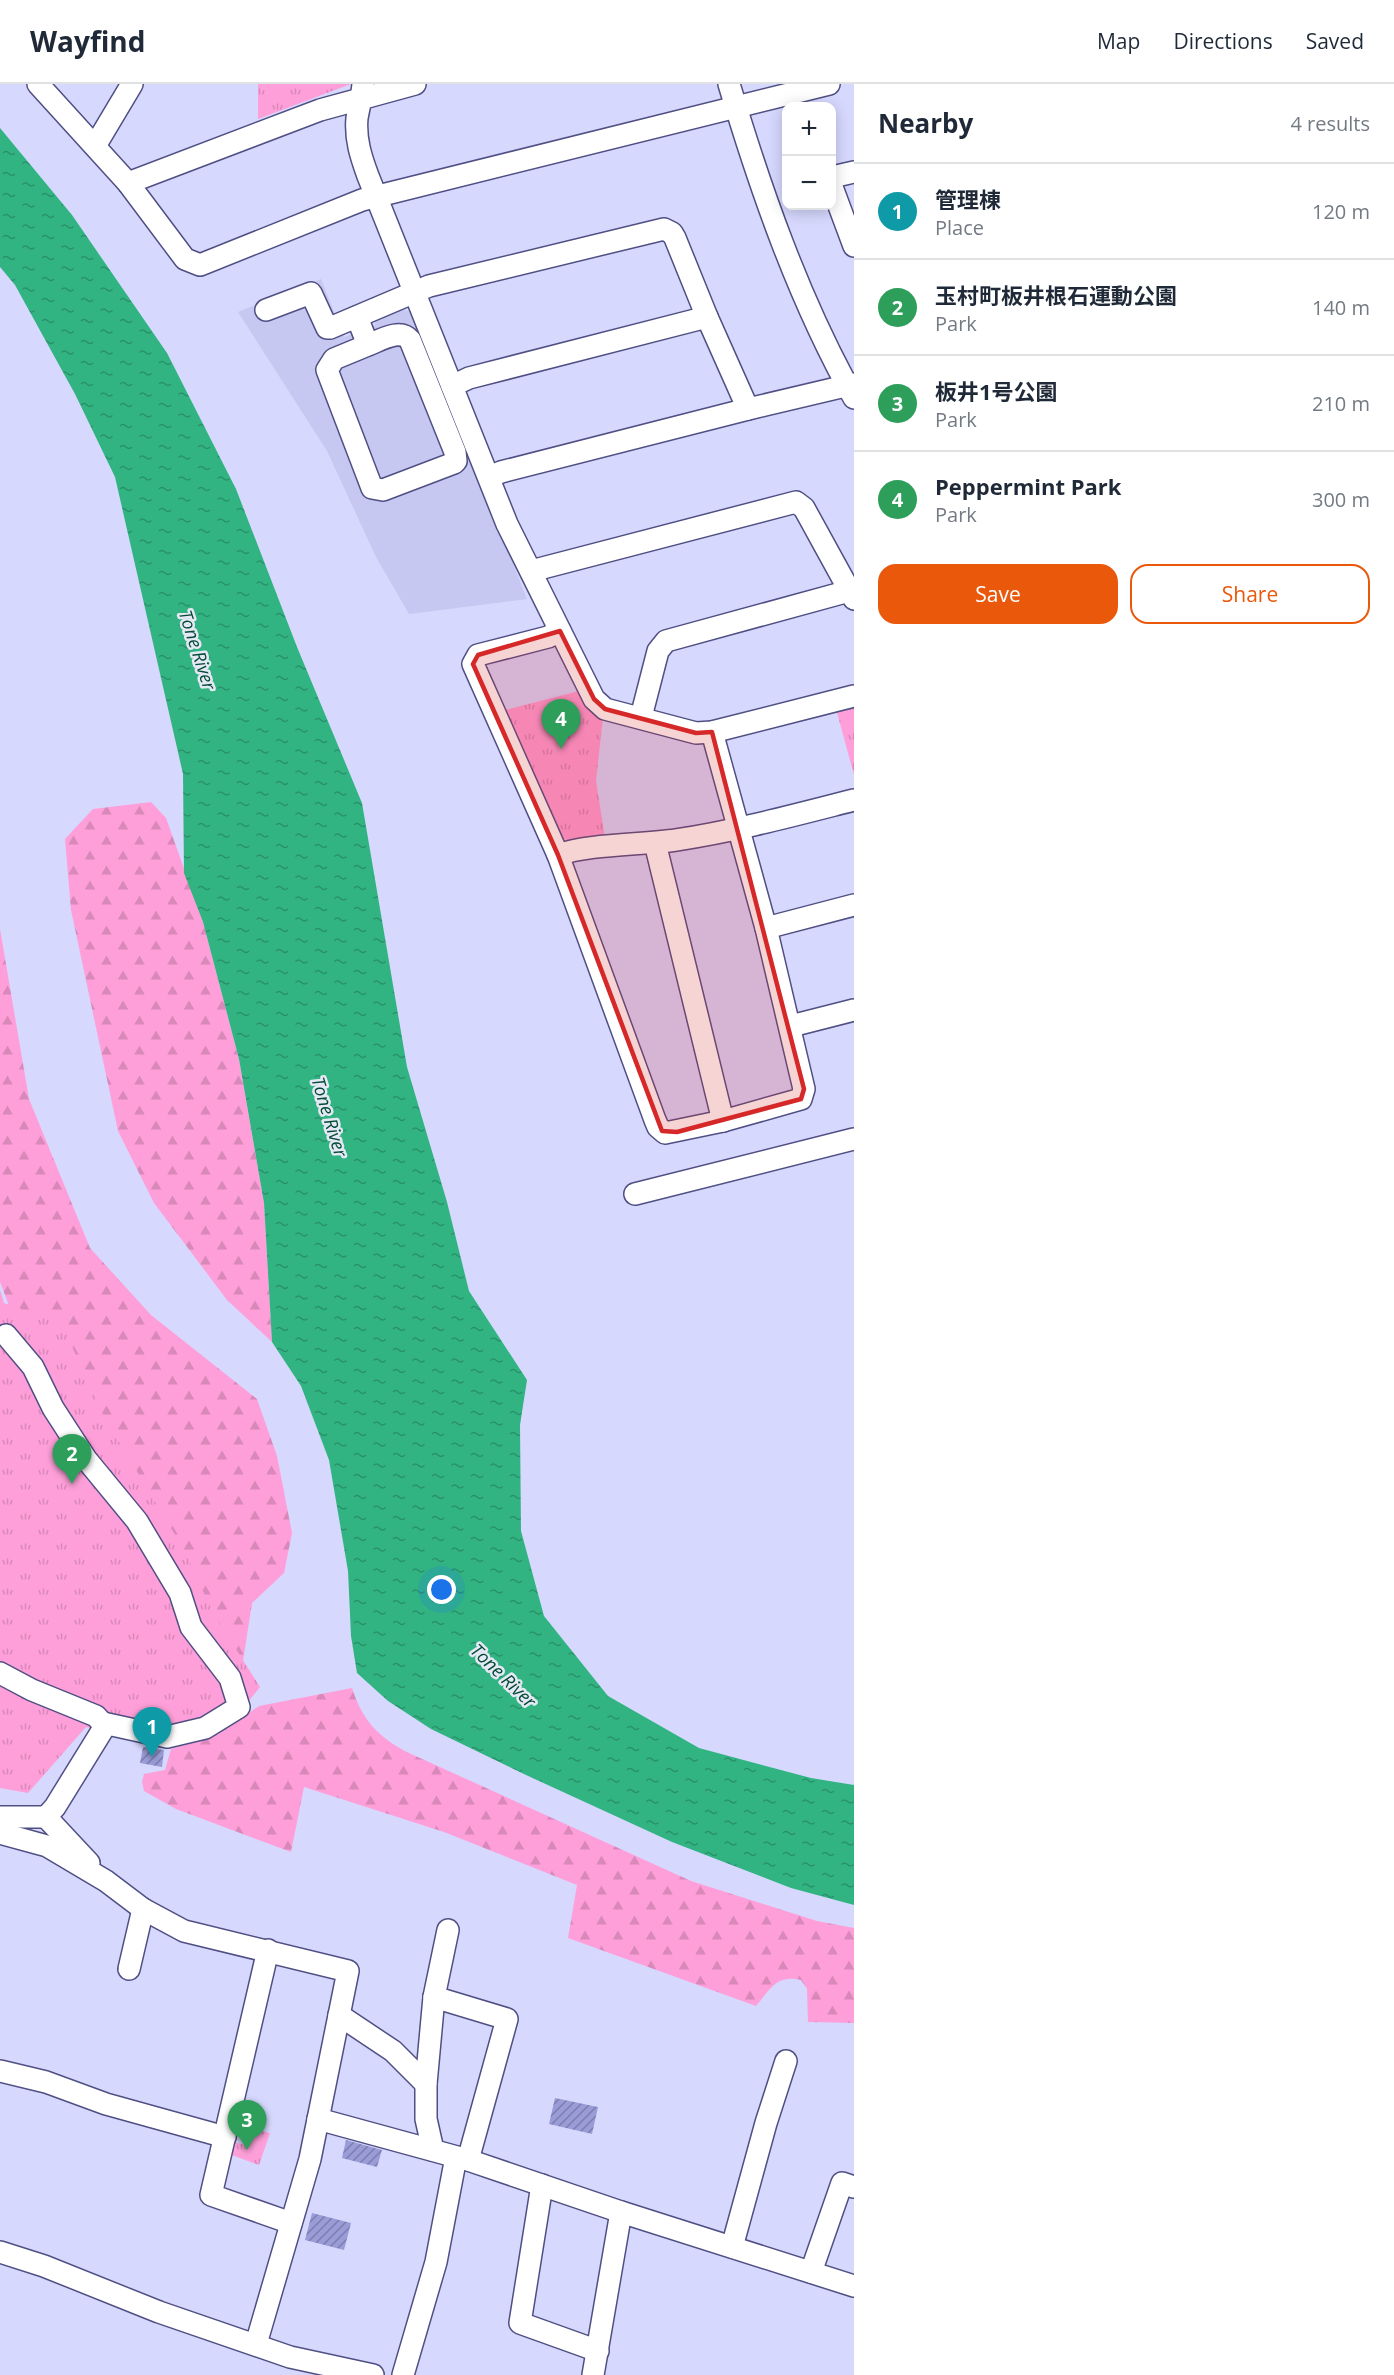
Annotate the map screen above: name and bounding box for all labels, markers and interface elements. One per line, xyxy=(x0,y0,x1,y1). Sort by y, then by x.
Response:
text: Wayfind xyxy=(30,22,145,60)
text: Map xyxy=(1097,27,1140,55)
text: Directions xyxy=(1173,27,1273,55)
text: Saved xyxy=(1306,27,1364,55)
map controls xyxy=(782,102,836,210)
button: + xyxy=(782,102,836,156)
text: Nearby xyxy=(878,105,973,141)
text: 4 results xyxy=(1290,110,1370,137)
button: − xyxy=(782,156,836,210)
text: 管理棟 xyxy=(935,184,1001,214)
text: 1 xyxy=(892,198,903,225)
text: 120 m xyxy=(1312,198,1370,225)
text: Place xyxy=(935,214,984,241)
text: 玉村町板井根石運動公園 xyxy=(935,280,1177,310)
text: 2 xyxy=(892,294,903,321)
text: 140 m xyxy=(1312,294,1370,321)
text: Park xyxy=(935,310,977,337)
text: 板井1号公園 xyxy=(935,376,1058,406)
text: 3 xyxy=(892,390,903,417)
text: 210 m xyxy=(1312,390,1370,417)
text: Park xyxy=(935,406,977,433)
text: Peppermint Park xyxy=(935,471,1121,501)
text: 4 xyxy=(892,486,903,513)
text: 300 m xyxy=(1312,486,1370,513)
text: Park xyxy=(935,501,977,528)
button: Save xyxy=(878,564,1118,624)
button: Share xyxy=(1130,564,1370,624)
water label: Tone River xyxy=(174,607,222,693)
pin: 4 xyxy=(542,700,580,749)
water label: Tone River xyxy=(306,1074,354,1160)
pin: 2 xyxy=(52,1434,92,1484)
your location xyxy=(427,1575,456,1604)
water label: Tone River xyxy=(466,1638,542,1713)
pin: 1 xyxy=(132,1708,172,1757)
pin: 3 xyxy=(228,2100,266,2150)

